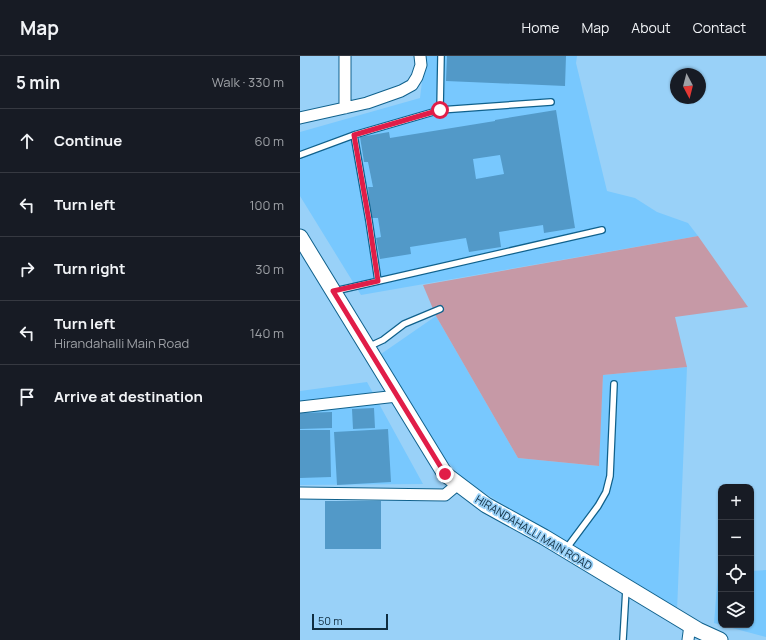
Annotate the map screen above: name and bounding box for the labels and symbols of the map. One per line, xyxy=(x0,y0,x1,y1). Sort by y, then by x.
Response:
north arrow xyxy=(670,68,706,104)
route start xyxy=(431,101,449,119)
route end xyxy=(436,465,454,483)
street label: HIRANDAHALLI MAIN ROAD xyxy=(473,491,595,573)
scale bar xyxy=(312,612,388,631)

